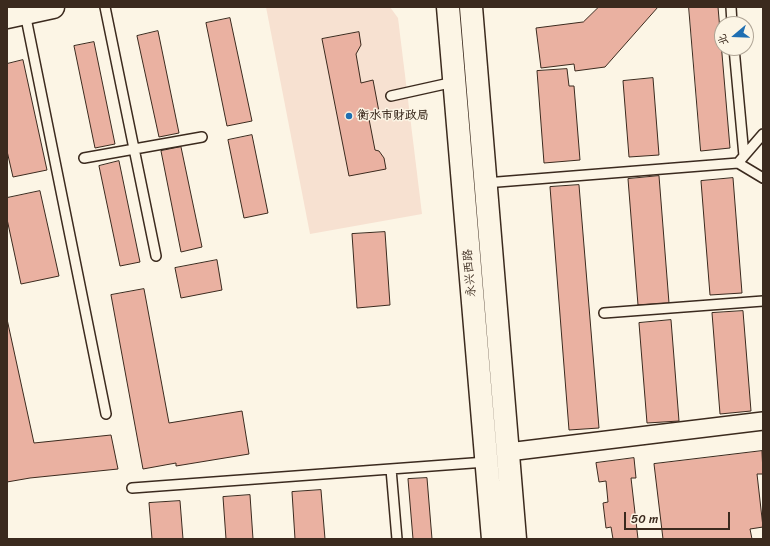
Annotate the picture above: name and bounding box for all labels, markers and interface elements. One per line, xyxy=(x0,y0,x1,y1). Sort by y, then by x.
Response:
north arrow xyxy=(714,16,754,56)
text: 北 xyxy=(712,31,734,48)
place label: 衡水市财政局 xyxy=(357,109,429,123)
marker: 衡水市财政局 xyxy=(344,111,354,121)
street label: 永兴西路 xyxy=(461,248,479,298)
scale bar xyxy=(626,504,732,530)
text: 50 m xyxy=(631,508,658,530)

